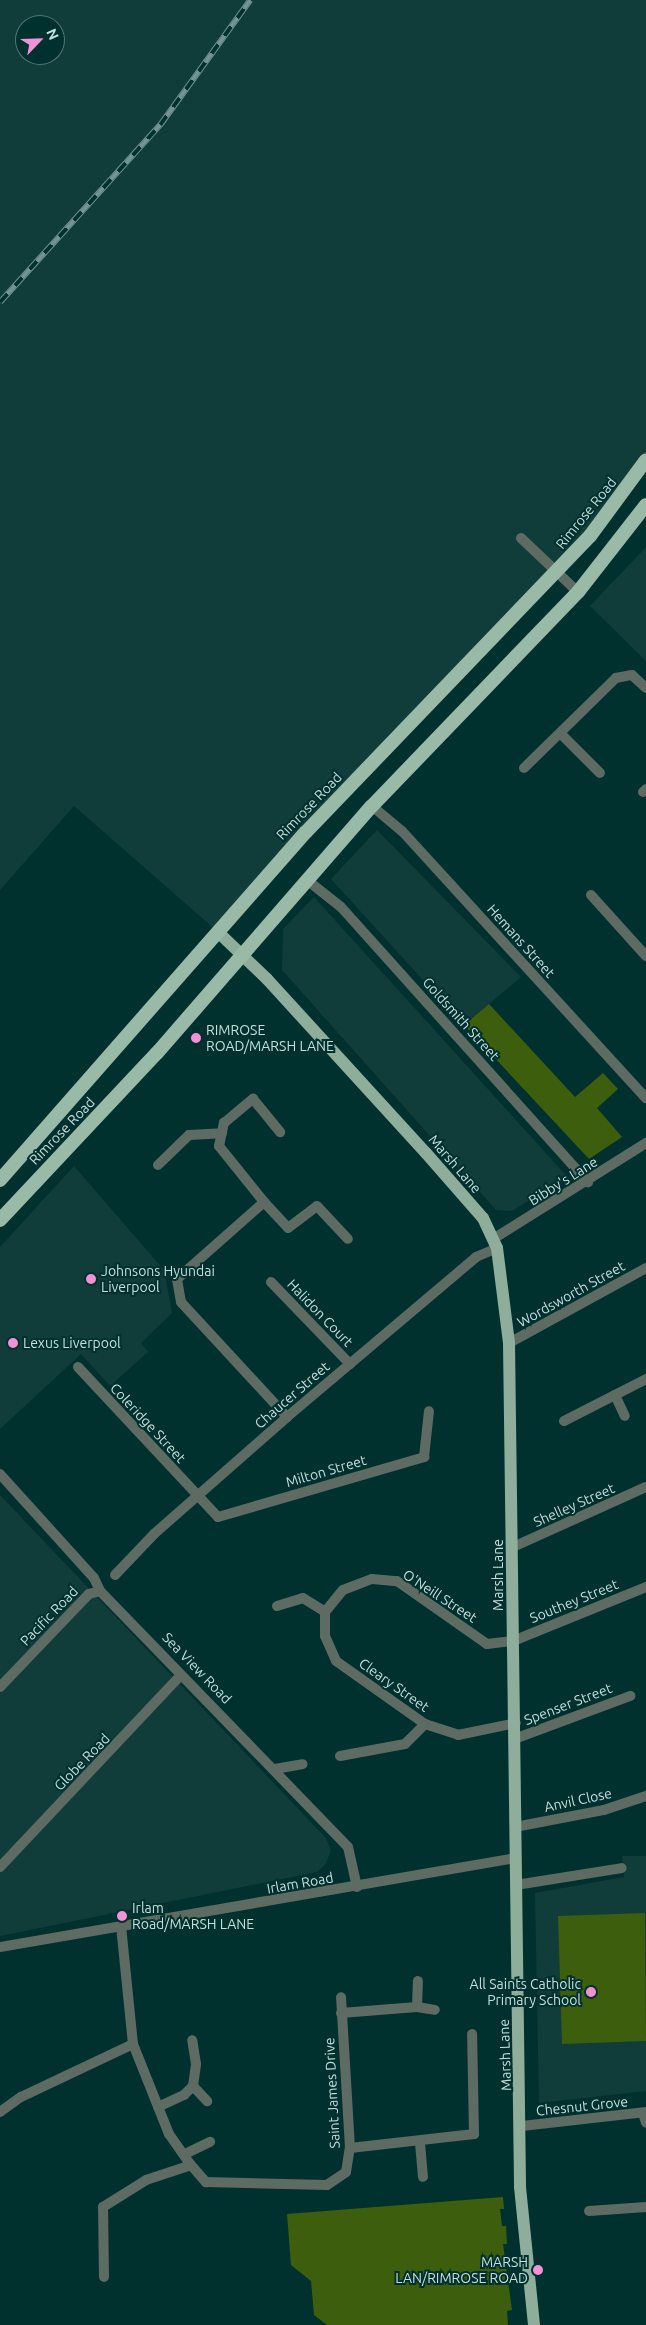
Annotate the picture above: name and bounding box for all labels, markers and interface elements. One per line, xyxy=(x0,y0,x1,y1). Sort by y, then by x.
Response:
north arrow xyxy=(15,15,65,65)
text: N xyxy=(43,26,62,42)
street label: Rimrose Road xyxy=(552,474,620,552)
street label: Rimrose Road xyxy=(273,769,345,843)
street label: Hemans Street xyxy=(484,901,558,981)
street label: Goldsmith Street xyxy=(419,974,503,1064)
place label: RIMROSE ROAD/MARSH LANE xyxy=(206,1022,334,1054)
marker: RIMROSE ROAD/MARSH LANE xyxy=(190,1032,202,1044)
street label: Rimrose Road xyxy=(26,1094,98,1168)
street label: Marsh Lane xyxy=(425,1131,485,1197)
street label: Bibby's Lane xyxy=(525,1153,601,1209)
street label: Wordsworth Street xyxy=(514,1257,628,1331)
place label: Johnsons Hyundai Liverpool xyxy=(101,1263,215,1295)
marker: Johnsons Hyundai Liverpool xyxy=(85,1273,97,1285)
street label: Halidon Court xyxy=(284,1276,356,1350)
place label: Lexus Liverpool xyxy=(23,1335,121,1351)
marker: Lexus Liverpool xyxy=(7,1337,19,1349)
street label: Chaucer Street xyxy=(251,1358,333,1432)
street label: Coleridge Street xyxy=(107,1380,189,1466)
street label: Milton Street xyxy=(284,1451,368,1491)
street label: Shelley Street xyxy=(531,1480,617,1530)
street label: Marsh Lane xyxy=(490,1539,506,1611)
street label: O'Neill Street xyxy=(400,1566,480,1626)
street label: Southey Street xyxy=(527,1576,621,1626)
street label: Pacific Road xyxy=(17,1583,81,1649)
street label: Sea View Road xyxy=(159,1629,235,1707)
street label: Cleary Street xyxy=(356,1655,432,1715)
street label: Spenser Street xyxy=(522,1680,614,1728)
street label: Globe Road xyxy=(51,1730,113,1794)
street label: Anvil Close xyxy=(543,1785,613,1815)
street label: Irlam Road xyxy=(265,1869,335,1897)
place label: Irlam Road/MARSH LANE xyxy=(132,1900,254,1932)
marker: Irlam Road/MARSH LANE xyxy=(116,1910,128,1922)
place label: All Saints Catholic Primary School xyxy=(470,1976,581,2008)
marker: All Saints Catholic Primary School xyxy=(585,1986,597,1998)
street label: Marsh Lane xyxy=(495,2019,515,2091)
street label: Saint James Drive xyxy=(321,2037,343,2149)
street label: Chesnut Grove xyxy=(535,2093,629,2119)
place label: MARSH LAN/RIMROSE ROAD xyxy=(395,2254,528,2286)
marker: MARSH LAN/RIMROSE ROAD xyxy=(532,2264,544,2276)

